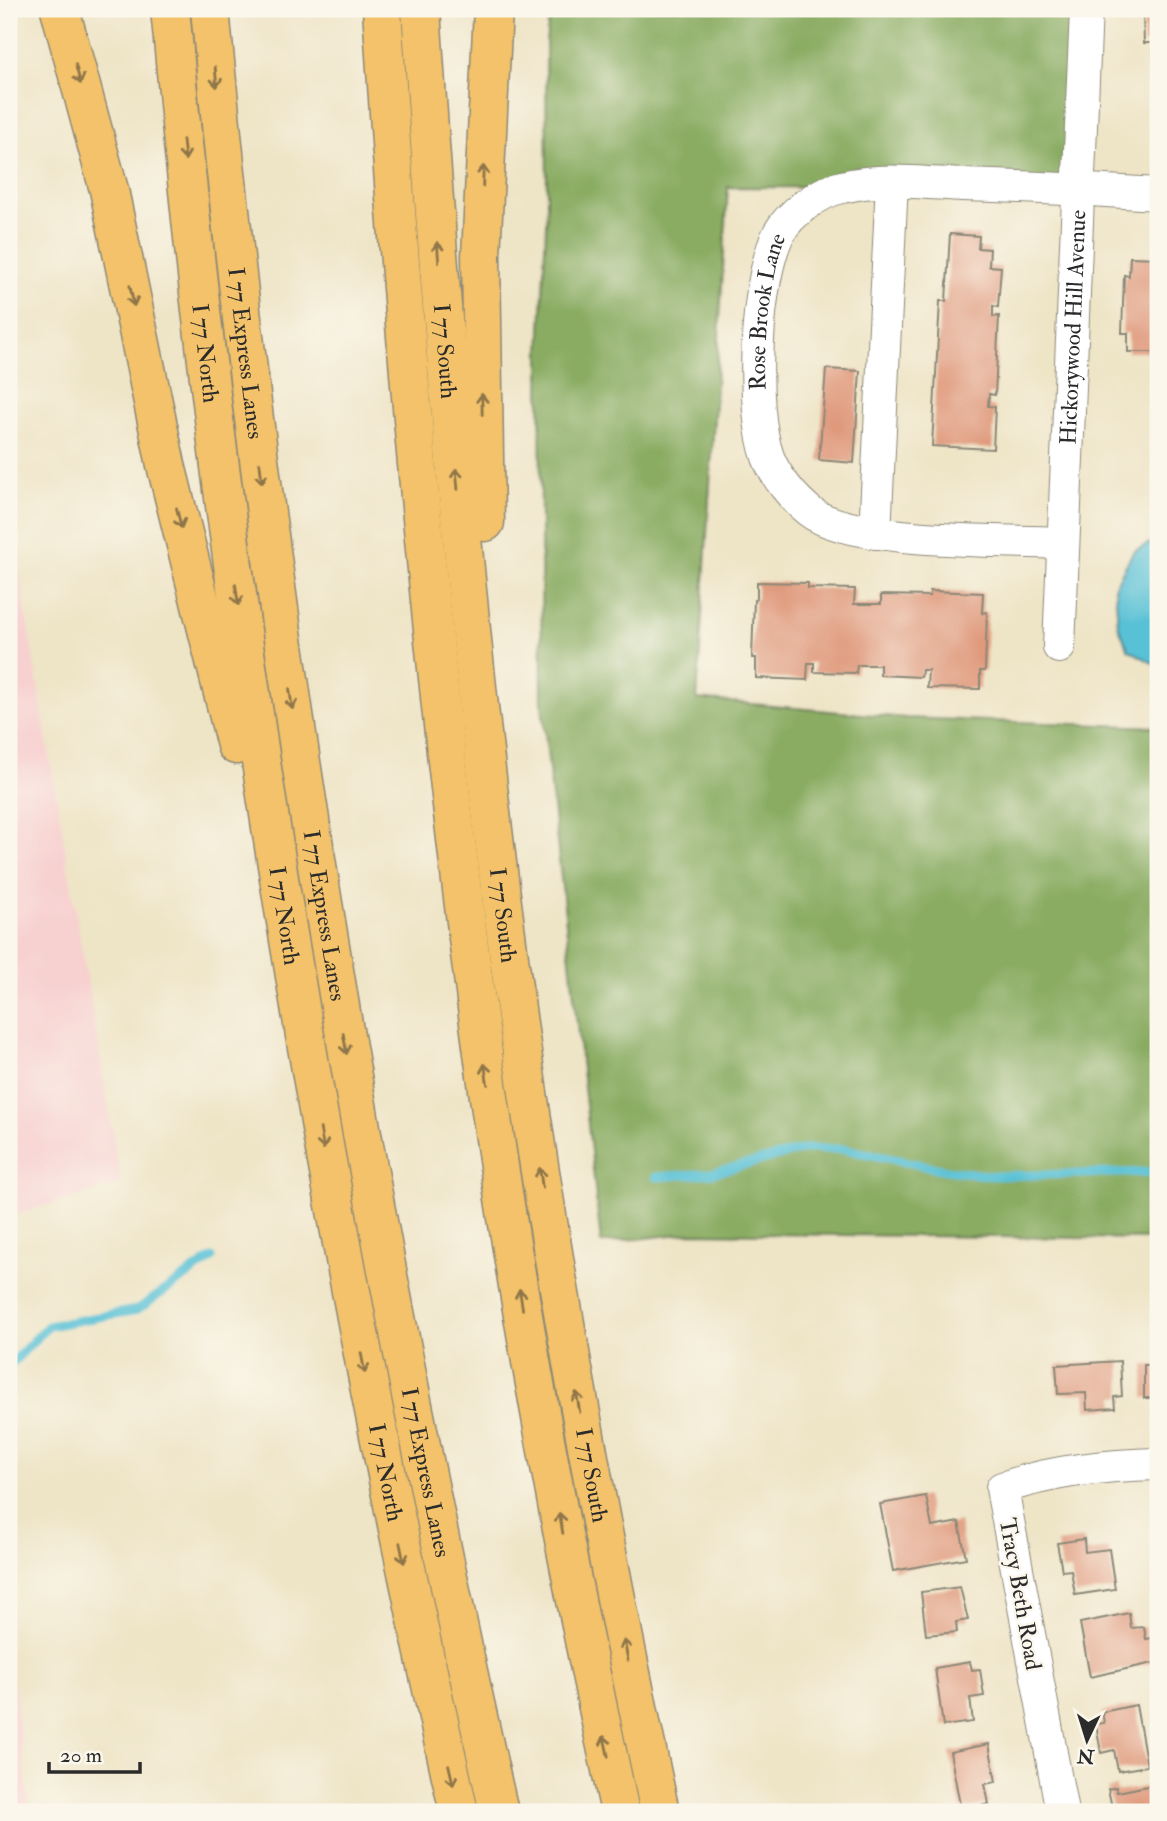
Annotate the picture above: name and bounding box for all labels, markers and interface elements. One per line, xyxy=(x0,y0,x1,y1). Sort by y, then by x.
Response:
one-way arrow xyxy=(73,63,86,85)
one-way arrow xyxy=(210,65,223,88)
one-way arrow xyxy=(178,138,191,161)
one-way arrow xyxy=(477,165,490,188)
street label: Hickorywood Hill Avenue xyxy=(1054,209,1093,445)
street label: Rose Brook Lane xyxy=(743,228,792,391)
one-way arrow xyxy=(431,241,444,264)
street label: I 77 Express Lanes xyxy=(221,266,270,441)
one-way arrow xyxy=(125,284,139,307)
street label: I 77 North xyxy=(185,302,226,404)
street label: I 77 South xyxy=(427,302,464,400)
one-way arrow xyxy=(475,392,489,415)
one-way arrow xyxy=(254,461,267,484)
one-way arrow xyxy=(451,468,464,491)
one-way arrow xyxy=(173,506,186,529)
one-way arrow xyxy=(231,583,244,606)
one-way arrow xyxy=(285,687,298,710)
street label: I 77 Express Lanes xyxy=(297,828,353,1003)
street label: I 77 North xyxy=(262,864,307,967)
street label: I 77 South xyxy=(483,866,524,964)
one-way arrow xyxy=(339,1032,352,1055)
one-way arrow xyxy=(479,1063,492,1086)
one-way arrow xyxy=(316,1128,329,1150)
one-way arrow xyxy=(534,1167,547,1190)
one-way arrow xyxy=(514,1288,527,1310)
one-way arrow xyxy=(357,1351,371,1374)
street label: I 77 Express Lanes xyxy=(395,1385,457,1560)
one-way arrow xyxy=(571,1391,585,1414)
street label: I 77 North xyxy=(362,1421,410,1524)
street label: I 77 South xyxy=(569,1426,615,1525)
one-way arrow xyxy=(554,1512,567,1534)
street label: Tracy Beth Road xyxy=(993,1516,1048,1672)
one-way arrow xyxy=(395,1541,409,1564)
one-way arrow xyxy=(619,1639,632,1662)
north arrow xyxy=(1052,1706,1122,1776)
scale bar xyxy=(49,1730,140,1774)
one-way arrow xyxy=(598,1735,611,1757)
text: 20 m xyxy=(60,1742,102,1769)
text: N xyxy=(1076,1743,1096,1769)
one-way arrow xyxy=(444,1763,458,1786)

